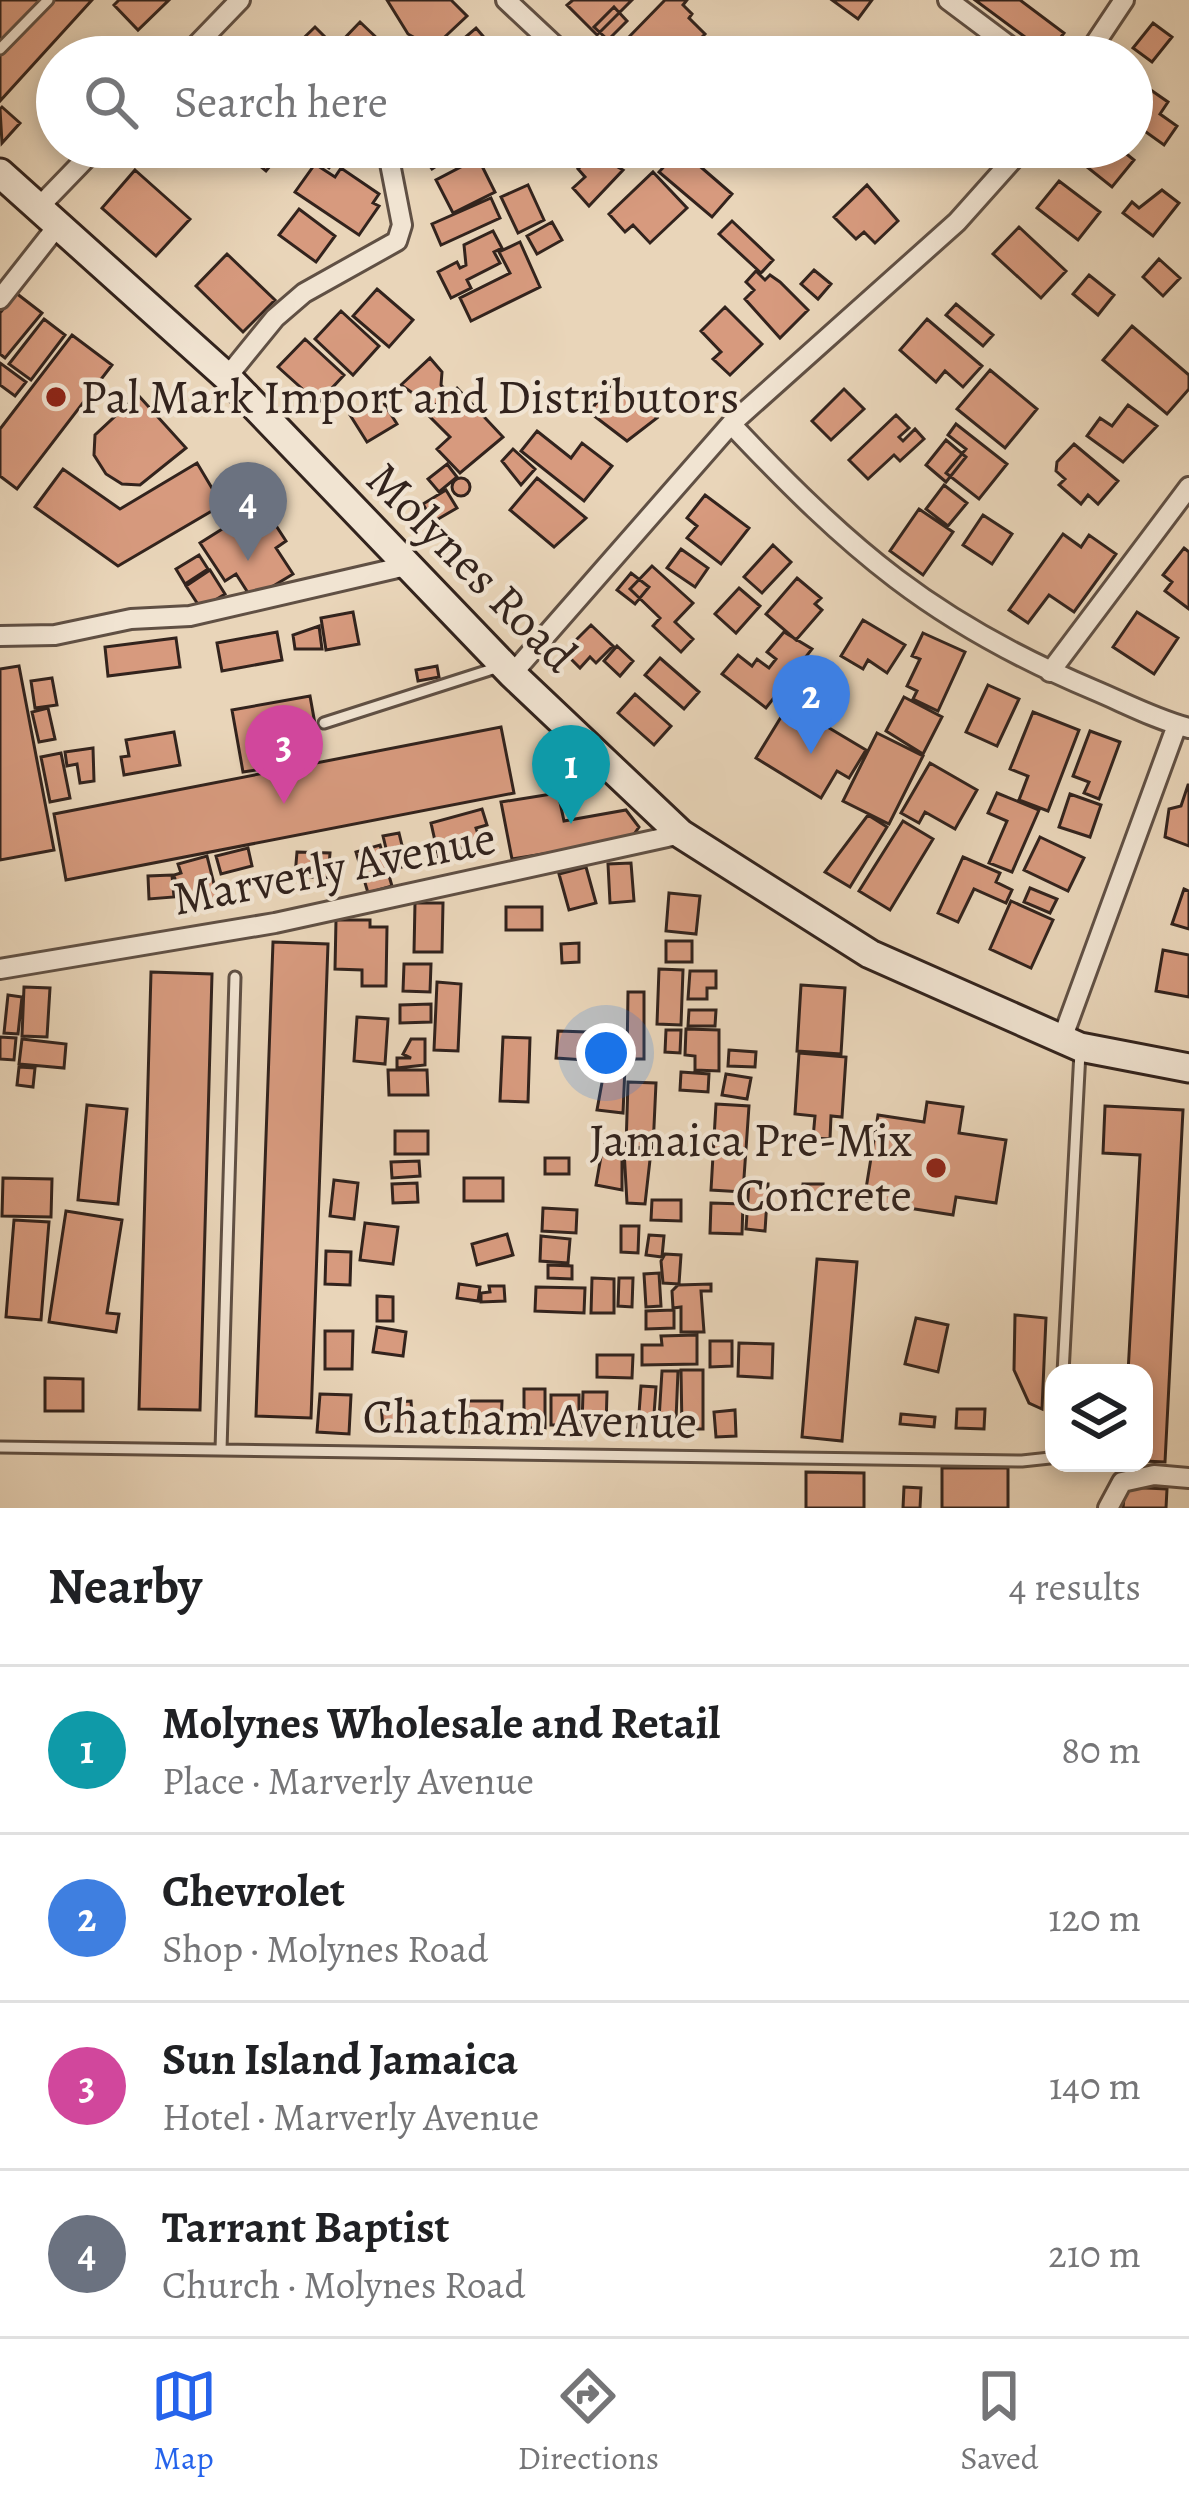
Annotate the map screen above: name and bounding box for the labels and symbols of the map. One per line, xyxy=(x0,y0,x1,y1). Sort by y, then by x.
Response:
place label: Pal Mark Import and Distributors xyxy=(80,364,739,430)
marker: Pal Mark Import and Distributors xyxy=(43,384,69,410)
street label: Molynes Road xyxy=(352,447,592,687)
pin: 4 xyxy=(209,462,287,561)
pin: 2 xyxy=(772,655,850,754)
pin: 3 xyxy=(245,705,323,804)
pin: 1 xyxy=(532,725,610,824)
street label: Marverly Avenue xyxy=(167,804,501,932)
your location xyxy=(576,1023,636,1083)
place label: Jamaica Pre-Mix Concrete xyxy=(589,1107,912,1228)
marker: Jamaica Pre-Mix Concrete xyxy=(923,1155,949,1181)
street label: Chatham Avenue xyxy=(362,1383,698,1455)

